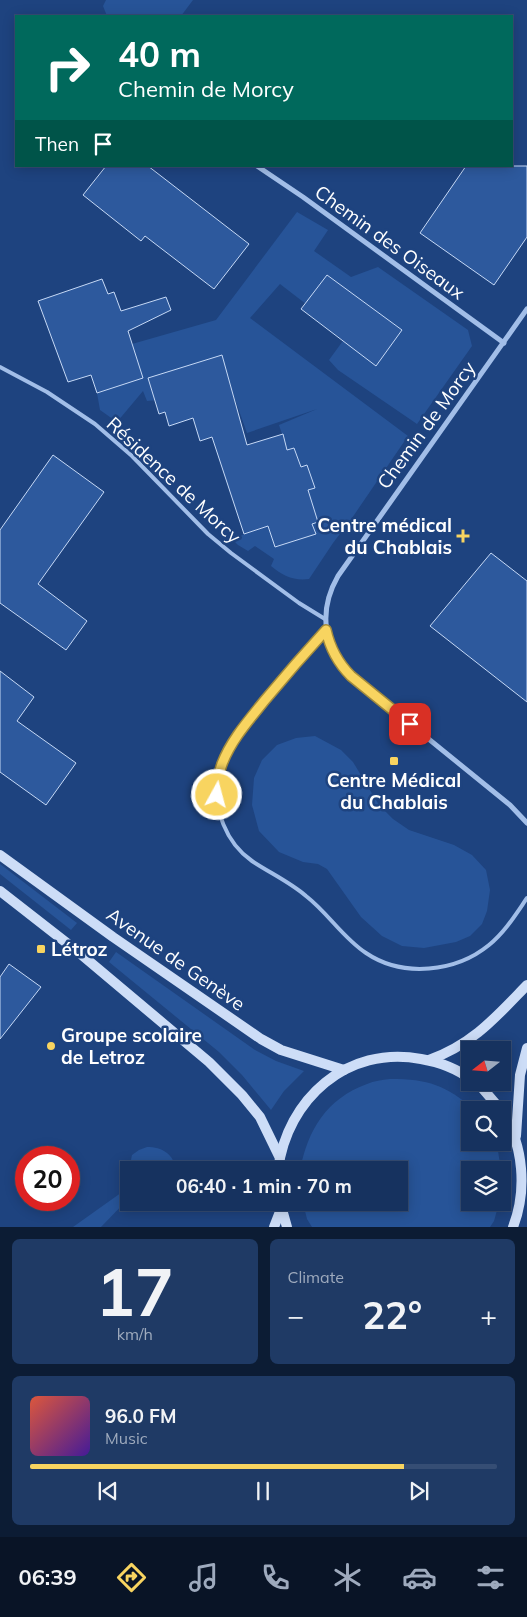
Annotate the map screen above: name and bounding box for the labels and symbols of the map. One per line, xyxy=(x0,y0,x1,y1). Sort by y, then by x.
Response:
street label: Chemin des Oiseaux xyxy=(310,180,470,304)
street label: Chemin de Morcy xyxy=(372,356,480,494)
street label: Résidence de Morcy xyxy=(102,412,246,548)
place label: Centre médical du Chablais xyxy=(317,513,452,559)
marker: Centre médical du Chablais xyxy=(456,529,470,543)
pin xyxy=(389,703,431,745)
marker: Centre Médical du Chablais xyxy=(388,755,400,767)
position arrow xyxy=(190,768,242,820)
place label: Centre Médical du Chablais xyxy=(327,768,461,814)
street label: Avenue de Genève xyxy=(102,902,250,1016)
place label: Létroz xyxy=(51,937,108,961)
marker: Létroz xyxy=(35,943,47,955)
place label: Groupe scolaire de Letroz xyxy=(61,1023,202,1069)
marker: Groupe scolaire de Letroz xyxy=(45,1040,57,1052)
north arrow xyxy=(461,1041,511,1091)
speed limit sign: 20 xyxy=(15,1146,80,1211)

